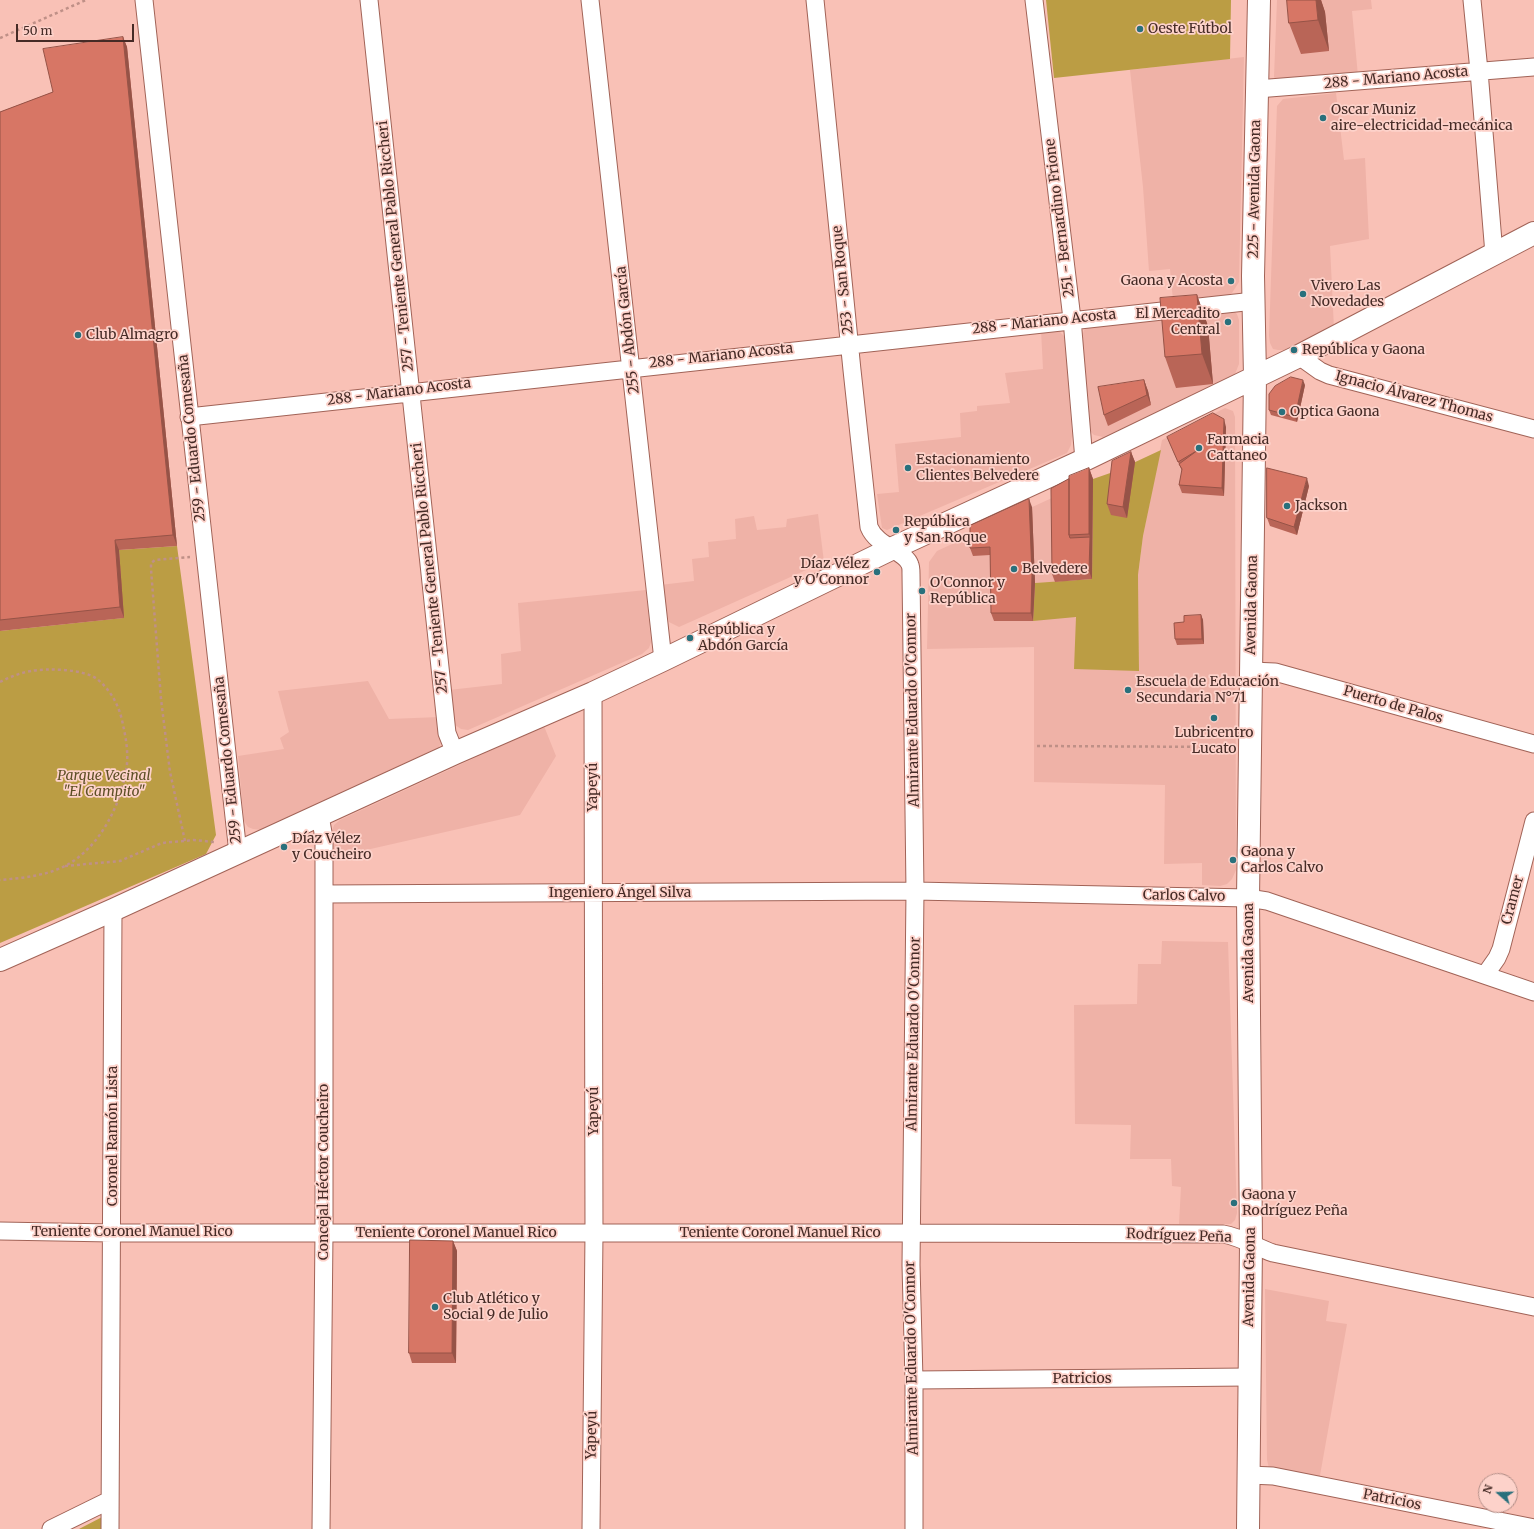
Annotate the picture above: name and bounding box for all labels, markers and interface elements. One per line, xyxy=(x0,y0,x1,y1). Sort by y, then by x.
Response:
scale bar xyxy=(18,16,136,42)
place label: Oeste Fútbol xyxy=(1148,21,1232,37)
text: 50 m xyxy=(23,23,52,38)
marker: Oeste Fútbol xyxy=(1135,24,1145,34)
street label: 288 - Mariano Acosta xyxy=(1323,63,1469,93)
place label: Oscar Muniz aire-electricidad-mecánica xyxy=(1331,102,1513,134)
marker: Oscar Muniz aire-electricidad-mecánica xyxy=(1318,113,1328,123)
street label: 257 - Teniente General Pablo Riccheri xyxy=(374,120,418,372)
street label: 225 - Avenida Gaona xyxy=(1245,120,1265,258)
street label: 251 - Bernardino Frione xyxy=(1042,138,1078,298)
street label: 253 - San Roque xyxy=(829,225,857,335)
street label: 255 - Abdón García xyxy=(613,265,643,395)
place label: Gaona y Acosta xyxy=(1121,273,1223,289)
marker: Gaona y Acosta xyxy=(1226,276,1236,286)
place label: Vivero Las Novedades xyxy=(1311,278,1384,310)
marker: Vivero Las Novedades xyxy=(1298,289,1308,299)
street label: 288 - Mariano Acosta xyxy=(971,306,1117,338)
place label: El Mercadito Central xyxy=(1136,306,1220,338)
marker: El Mercadito Central xyxy=(1223,317,1233,327)
place label: Club Almagro xyxy=(86,327,178,343)
marker: Club Almagro xyxy=(73,330,83,340)
street label: 288 - Mariano Acosta xyxy=(648,340,794,372)
place label: República y Gaona xyxy=(1302,342,1425,358)
marker: República y Gaona xyxy=(1289,345,1299,355)
street label: 259 - Eduardo Comesaña xyxy=(175,354,209,522)
street label: Ignacio Álvarez Thomas xyxy=(1333,368,1495,426)
street label: 288 - Mariano Acosta xyxy=(326,375,472,409)
place label: Optica Gaona xyxy=(1290,404,1379,420)
marker: Optica Gaona xyxy=(1277,407,1287,417)
place label: Farmacia Cattaneo xyxy=(1207,432,1269,464)
street label: 257 - Teniente General Pablo Riccheri xyxy=(408,442,452,694)
marker: Farmacia Cattaneo xyxy=(1194,443,1204,453)
place label: Estacionamiento Clientes Belvedere xyxy=(916,452,1039,484)
marker: Estacionamiento Clientes Belvedere xyxy=(903,463,913,473)
place label: Jackson xyxy=(1295,498,1347,514)
marker: Jackson xyxy=(1282,501,1292,511)
place label: República y San Roque xyxy=(904,514,987,546)
marker: República y San Roque xyxy=(891,525,901,535)
street label: Avenida Gaona xyxy=(1243,555,1261,655)
place label: Díaz Vélez y O'Connor xyxy=(794,556,869,588)
place label: Belvedere xyxy=(1022,561,1088,577)
marker: Belvedere xyxy=(1009,564,1019,574)
marker: Díaz Vélez y O'Connor xyxy=(872,567,882,577)
place label: O'Connor y República xyxy=(930,575,1005,608)
marker: O'Connor y República xyxy=(917,586,927,596)
street label: Almirante Eduardo O'Connor xyxy=(903,613,923,807)
place label: República y Abdón García xyxy=(698,622,788,654)
marker: República y Abdón García xyxy=(685,633,695,643)
place label: Escuela de Educación Secundaria N°71 xyxy=(1136,674,1279,706)
street label: 259 - Eduardo Comesaña xyxy=(211,676,245,844)
street label: Puerto de Palos xyxy=(1341,683,1445,727)
marker: Escuela de Educación Secundaria N°71 xyxy=(1123,685,1133,695)
marker: Lubricentro Lucato xyxy=(1209,713,1219,723)
place label: Lubricentro Lucato xyxy=(1174,725,1254,758)
street label: Yapeyú xyxy=(585,763,601,811)
park label: Parque Vecinal "El Campito" xyxy=(57,768,151,800)
place label: Díaz Vélez y Coucheiro xyxy=(292,831,371,864)
marker: Díaz Vélez y Coucheiro xyxy=(279,842,289,852)
place label: Gaona y Carlos Calvo xyxy=(1241,844,1323,876)
marker: Gaona y Carlos Calvo xyxy=(1228,855,1238,865)
street label: Cramer xyxy=(1498,874,1528,926)
street label: Ingeniero Ángel Silva xyxy=(549,885,691,901)
street label: Carlos Calvo xyxy=(1143,887,1225,905)
street label: Avenida Gaona xyxy=(1241,903,1257,1003)
street label: Almirante Eduardo O'Connor xyxy=(904,937,924,1131)
street label: Coronel Ramón Lista xyxy=(105,1066,121,1206)
street label: Concejal Héctor Coucheiro xyxy=(316,1084,332,1260)
street label: Yapeyú xyxy=(586,1087,602,1135)
place label: Gaona y Rodríguez Peña xyxy=(1242,1187,1348,1220)
marker: Gaona y Rodríguez Peña xyxy=(1229,1198,1239,1208)
street label: Teniente Coronel Manuel Rico xyxy=(31,1224,233,1240)
street label: Teniente Coronel Manuel Rico xyxy=(355,1225,557,1241)
street label: Teniente Coronel Manuel Rico xyxy=(679,1225,881,1241)
street label: Rodríguez Peña xyxy=(1126,1226,1232,1246)
street label: Avenida Gaona xyxy=(1241,1227,1259,1327)
street label: Almirante Eduardo O'Connor xyxy=(902,1261,922,1455)
place label: Club Atlético y Social 9 de Julio xyxy=(443,1291,548,1324)
marker: Club Atlético y Social 9 de Julio xyxy=(430,1302,440,1312)
street label: Patricios xyxy=(1052,1371,1112,1387)
street label: Yapeyú xyxy=(583,1410,601,1460)
north arrow xyxy=(1478,1473,1518,1513)
text: N xyxy=(1480,1483,1496,1496)
street label: Patricios xyxy=(1361,1486,1423,1514)

